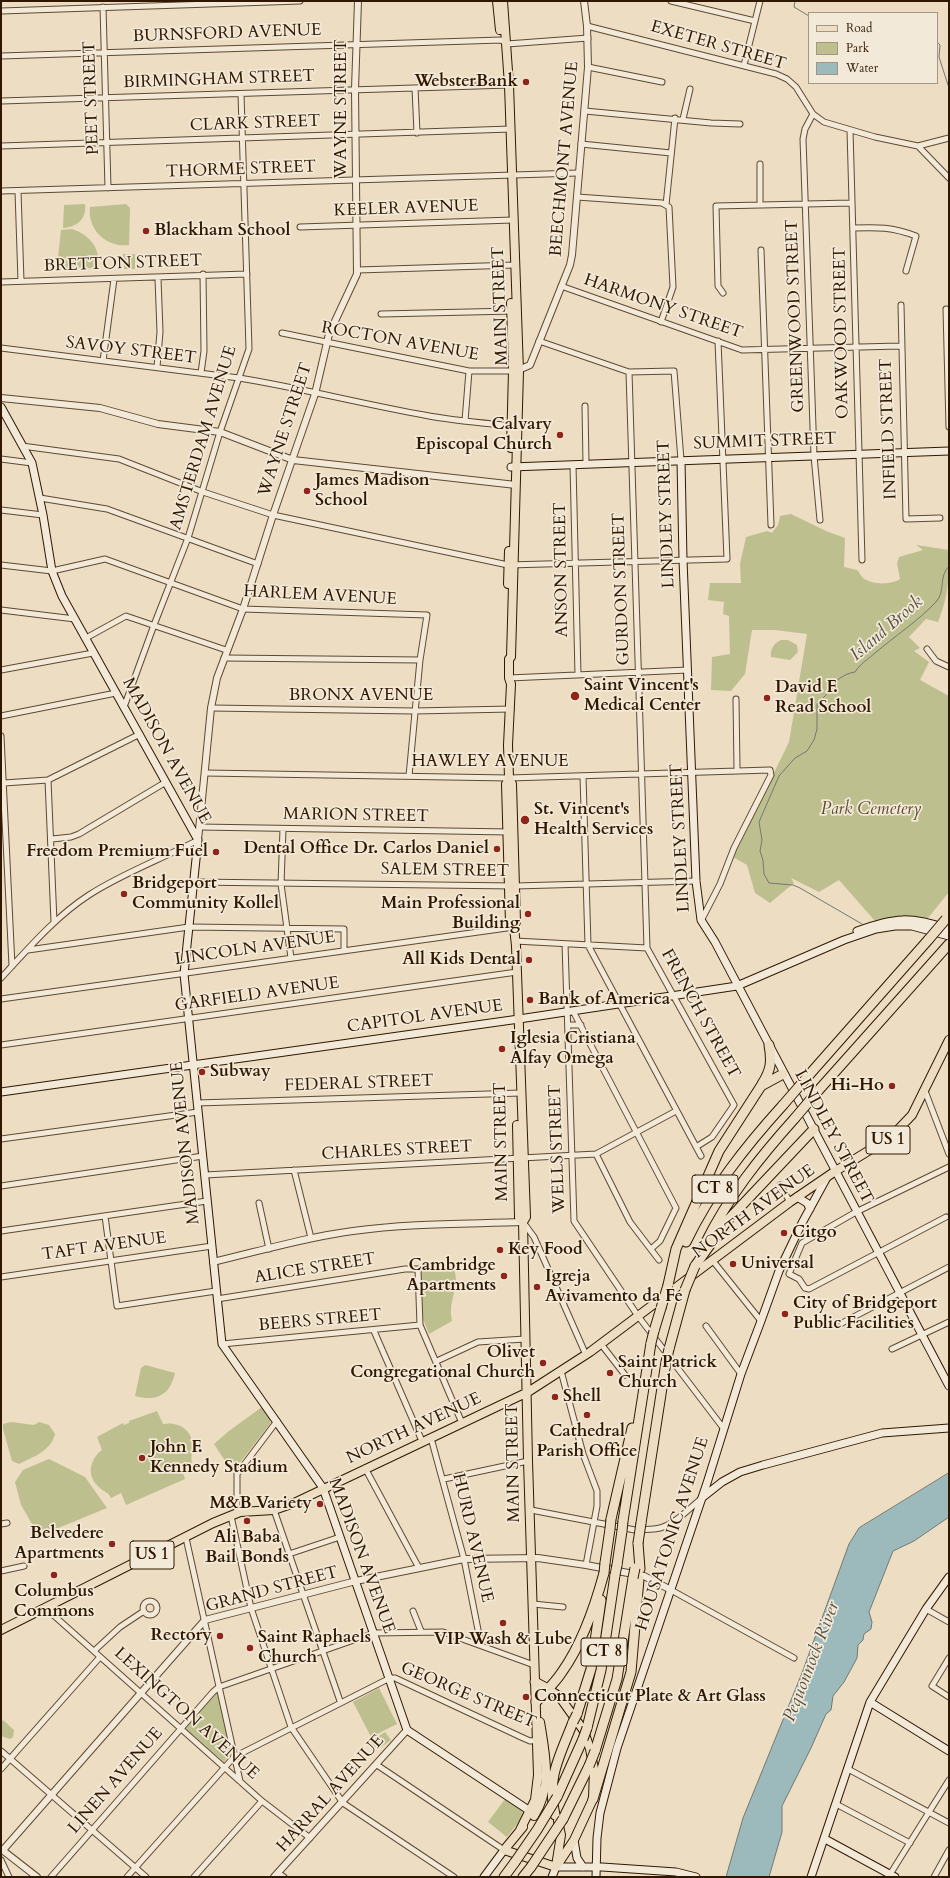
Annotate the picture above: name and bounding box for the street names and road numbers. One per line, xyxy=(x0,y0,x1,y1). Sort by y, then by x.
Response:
street label: EXETER STREET xyxy=(648,17,788,75)
street label: BURNSFORD AVENUE xyxy=(132,21,322,47)
street label: WAYNE STREET xyxy=(332,39,352,179)
street label: PEET STREET xyxy=(80,41,104,155)
street label: BEECHMONT AVENUE xyxy=(546,61,584,257)
street label: BIRMINGHAM STREET xyxy=(123,66,315,94)
street label: CLARK STREET xyxy=(189,112,321,136)
street label: THORME STREET xyxy=(165,157,317,183)
street label: KEELER AVENUE xyxy=(333,196,479,222)
street label: GREENWOOD STREET xyxy=(782,219,810,413)
street label: MAIN STREET xyxy=(489,246,513,366)
street label: OAKWOOD STREET xyxy=(830,247,854,419)
street label: BRETTON STREET xyxy=(43,251,203,277)
street label: HARMONY STREET xyxy=(581,270,745,344)
street label: ROCTON AVENUE xyxy=(320,318,480,366)
street label: SAVOY STREET xyxy=(65,333,197,369)
street label: AMSTERDAM AVENUE xyxy=(166,343,242,533)
street label: INFIELD STREET xyxy=(876,358,902,500)
street label: WAYNE STREET xyxy=(255,361,317,499)
street label: SUMMIT STREET xyxy=(693,429,837,455)
street label: LINDLEY STREET xyxy=(654,439,680,589)
street label: ANSON STREET xyxy=(551,502,573,638)
street label: GURDON STREET xyxy=(609,512,635,666)
street label: HARLEM AVENUE xyxy=(243,582,397,610)
street label: MADISON AVENUE xyxy=(117,674,215,828)
street label: BRONX AVENUE xyxy=(289,686,433,706)
street label: HAWLEY AVENUE xyxy=(411,752,569,772)
street label: LINDLEY STREET xyxy=(667,763,695,913)
street label: MARION STREET xyxy=(283,805,429,827)
street label: SALEM STREET xyxy=(381,860,509,882)
street label: LINCOLN AVENUE xyxy=(174,928,336,970)
street label: FRENCH STREET xyxy=(656,946,744,1082)
street label: GARFIELD AVENUE xyxy=(173,973,341,1017)
street label: CAPITOL AVENUE xyxy=(346,996,504,1038)
street label: MADISON AVENUE xyxy=(167,1060,205,1226)
street label: LINDLEY STREET xyxy=(789,1067,877,1207)
street label: FEDERAL STREET xyxy=(284,1071,434,1097)
street label: MAIN STREET xyxy=(491,1082,513,1202)
street label: WELLS STREET xyxy=(546,1084,570,1214)
road number: US 1 xyxy=(866,1126,910,1154)
street label: CHARLES STREET xyxy=(321,1137,473,1165)
street label: NORTH AVENUE xyxy=(689,1161,819,1263)
road number: CT 8 xyxy=(692,1175,738,1203)
street label: TAFT AVENUE xyxy=(41,1228,167,1266)
street label: ALICE STREET xyxy=(253,1249,377,1289)
street label: BEERS STREET xyxy=(258,1305,382,1337)
street label: NORTH AVENUE xyxy=(343,1389,485,1469)
street label: MAIN STREET xyxy=(503,1403,525,1523)
street label: HOUSATONIC AVENUE xyxy=(632,1435,714,1633)
street label: HURD AVENUE xyxy=(447,1471,497,1605)
street label: MADISON AVENUE xyxy=(323,1475,399,1637)
road number: US 1 xyxy=(130,1541,174,1569)
street label: GRAND STREET xyxy=(203,1562,341,1618)
road number: CT 8 xyxy=(581,1638,627,1666)
street label: LEXINGTON AVENUE xyxy=(109,1643,263,1785)
street label: GEORGE STREET xyxy=(397,1658,539,1734)
street label: LINEN AVENUE xyxy=(64,1724,168,1838)
street label: HARRAL AVENUE xyxy=(273,1731,389,1857)

